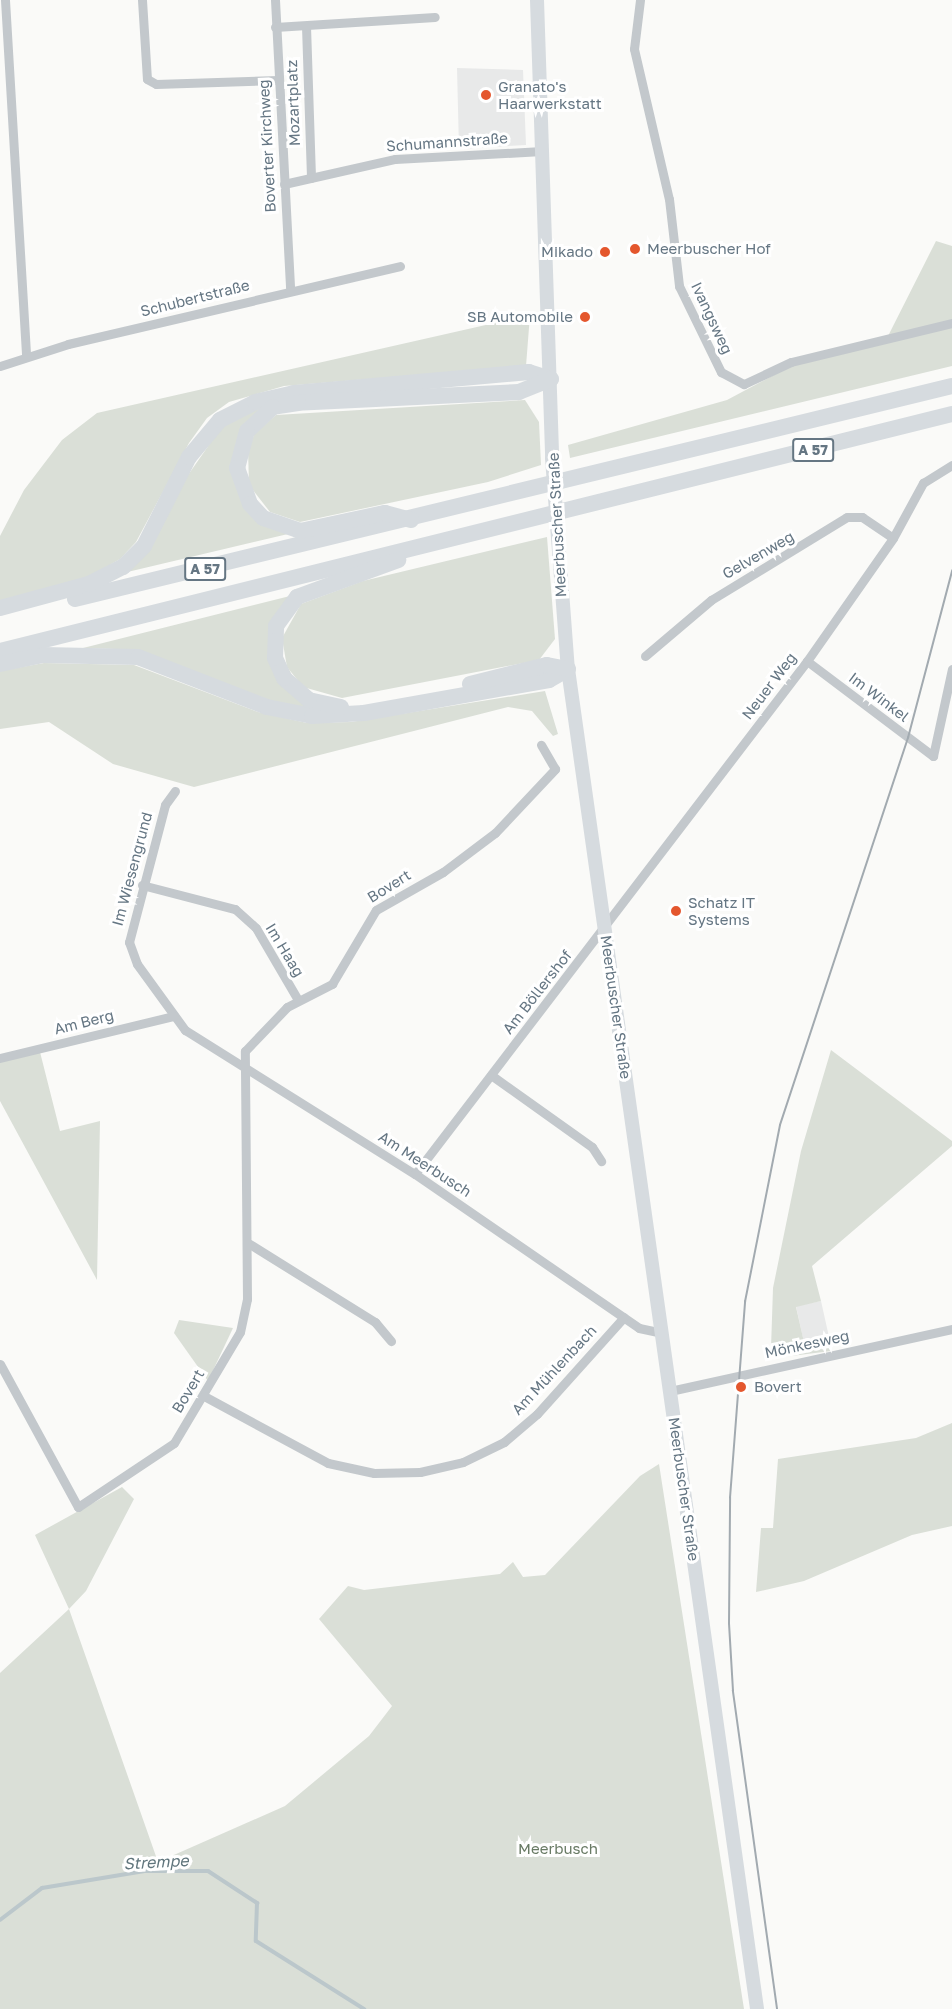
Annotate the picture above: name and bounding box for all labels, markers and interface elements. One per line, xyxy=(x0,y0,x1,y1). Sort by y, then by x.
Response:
street label: Mozartplatz xyxy=(282,59,304,147)
place label: Granato's Haarwerkstatt xyxy=(498,77,602,112)
street label: Boverter Kirchweg xyxy=(255,79,279,213)
marker: Granato's Haarwerkstatt xyxy=(479,88,493,102)
street label: Schumannstraße xyxy=(386,129,508,155)
place label: Meerbuscher Hof xyxy=(647,240,771,258)
marker: Meerbuscher Hof xyxy=(628,242,642,256)
place label: Mikado xyxy=(541,243,593,261)
marker: Mikado xyxy=(598,245,612,259)
street label: Schubertstraße xyxy=(139,276,251,320)
street label: Ivangsweg xyxy=(687,279,737,357)
place label: SB Automobile xyxy=(467,308,573,326)
marker: SB Automobile xyxy=(578,310,592,324)
road number: A 57 xyxy=(792,439,834,461)
street label: Meerbuscher Straße xyxy=(544,452,570,598)
street label: Gelvenweg xyxy=(719,527,797,583)
road number: A 57 xyxy=(184,558,226,580)
street label: Neuer Weg xyxy=(738,649,800,723)
street label: Im Winkel xyxy=(845,668,913,726)
street label: Im Wiesengrund xyxy=(108,810,156,928)
street label: Bovert xyxy=(364,866,414,906)
place label: Schatz IT Systems xyxy=(688,893,755,928)
marker: Schatz IT Systems xyxy=(669,904,683,918)
street label: Im Haag xyxy=(262,920,308,980)
street label: Meerbuscher Straße xyxy=(597,934,635,1080)
street label: Am Böllershof xyxy=(499,946,575,1038)
street label: Am Berg xyxy=(52,1006,116,1038)
street label: Am Meerbusch xyxy=(375,1127,475,1201)
street label: Am Mühlenbach xyxy=(508,1321,600,1419)
street label: Mönkesweg xyxy=(763,1326,851,1362)
street label: Bovert xyxy=(168,1366,208,1416)
marker: Bovert xyxy=(732,1378,750,1396)
place label: Bovert xyxy=(754,1378,802,1396)
street label: Meerbuscher Straße xyxy=(665,1416,703,1562)
park label: Meerbusch xyxy=(518,1840,598,1858)
water label: Strempe xyxy=(123,1851,189,1873)

